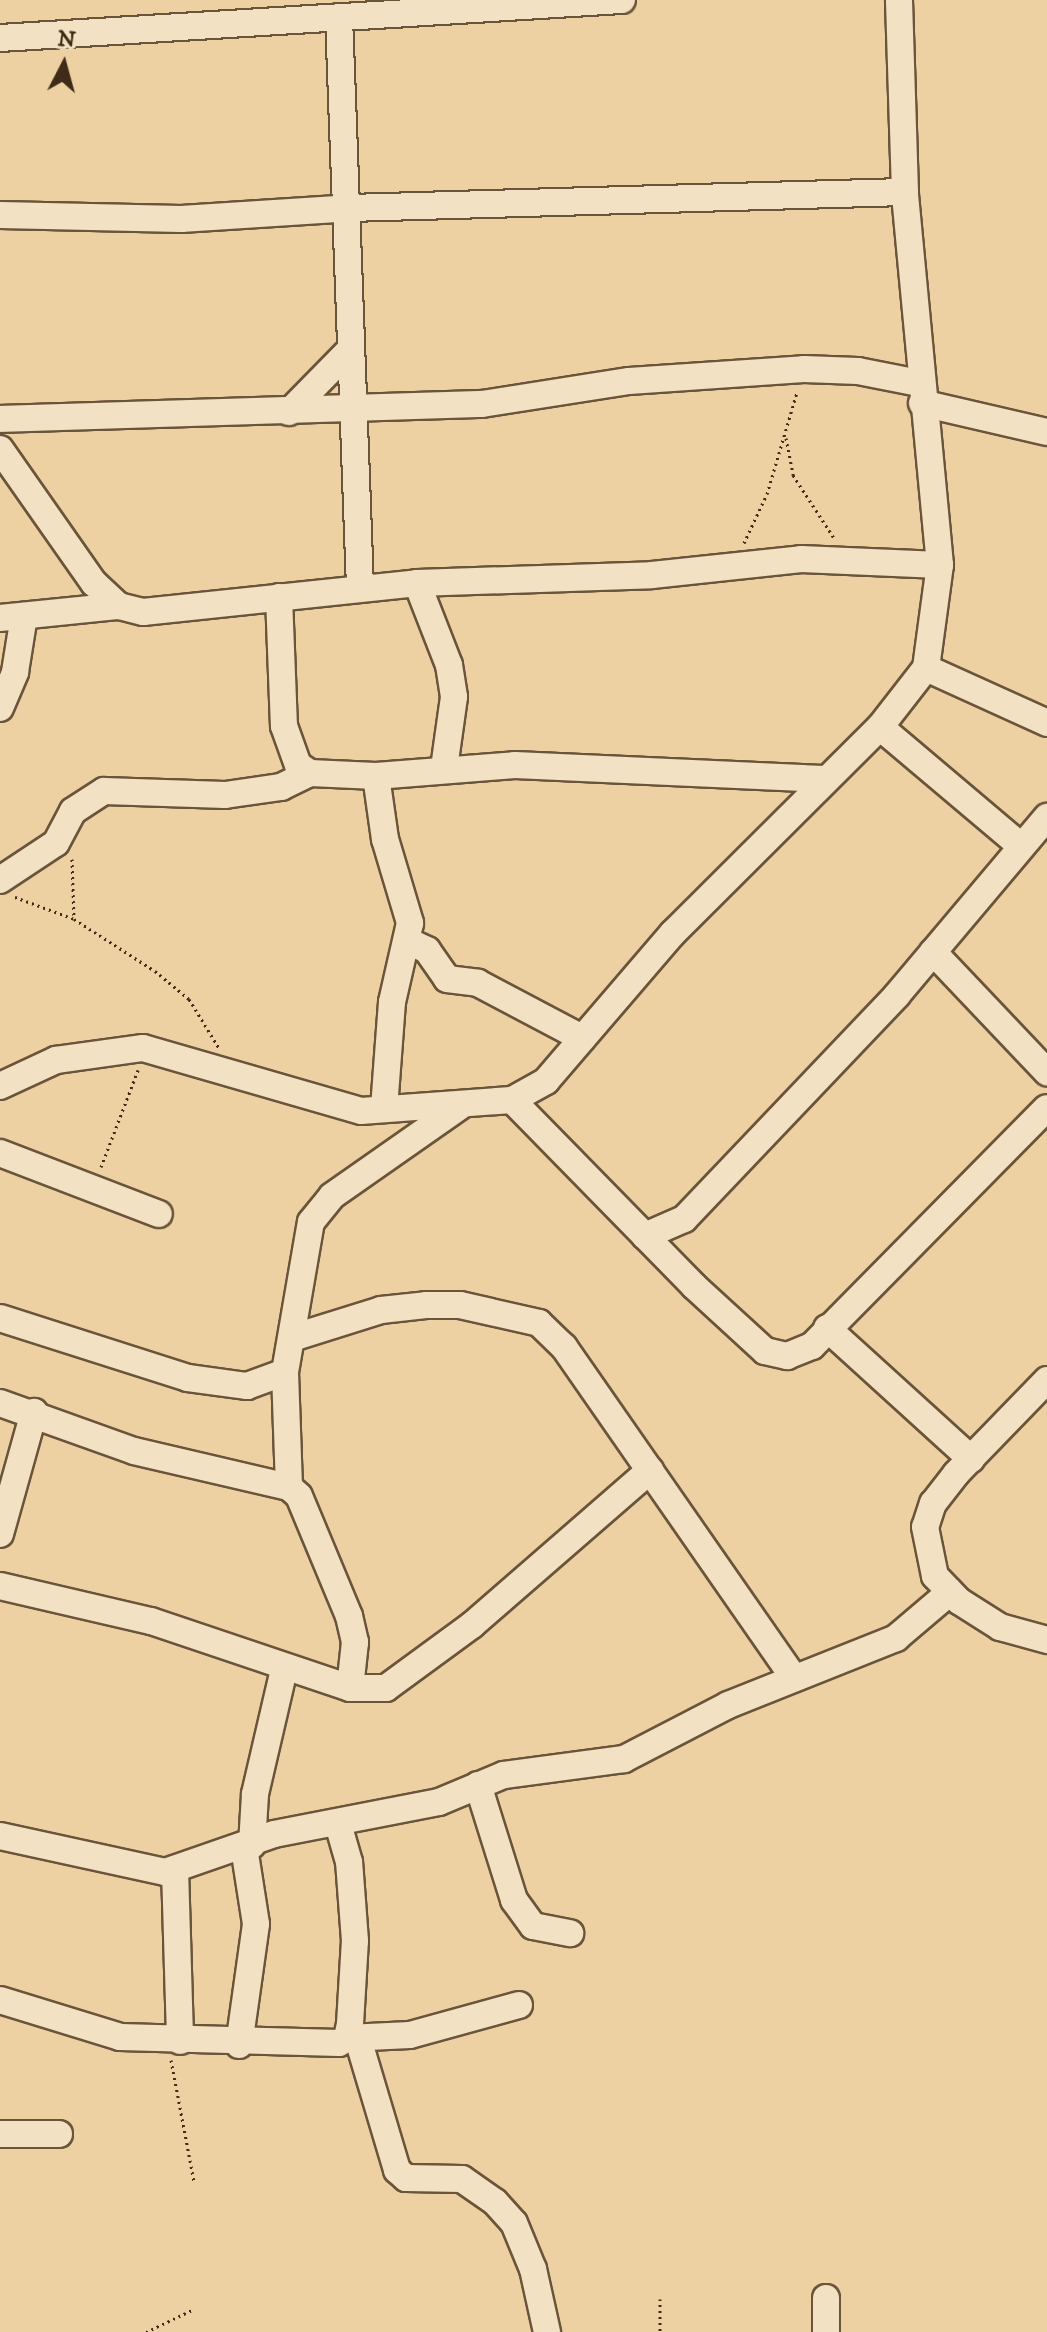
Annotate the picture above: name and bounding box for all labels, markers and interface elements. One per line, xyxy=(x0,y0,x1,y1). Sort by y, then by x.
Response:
north arrow xyxy=(24,24,104,104)
text: N xyxy=(56,25,77,54)

